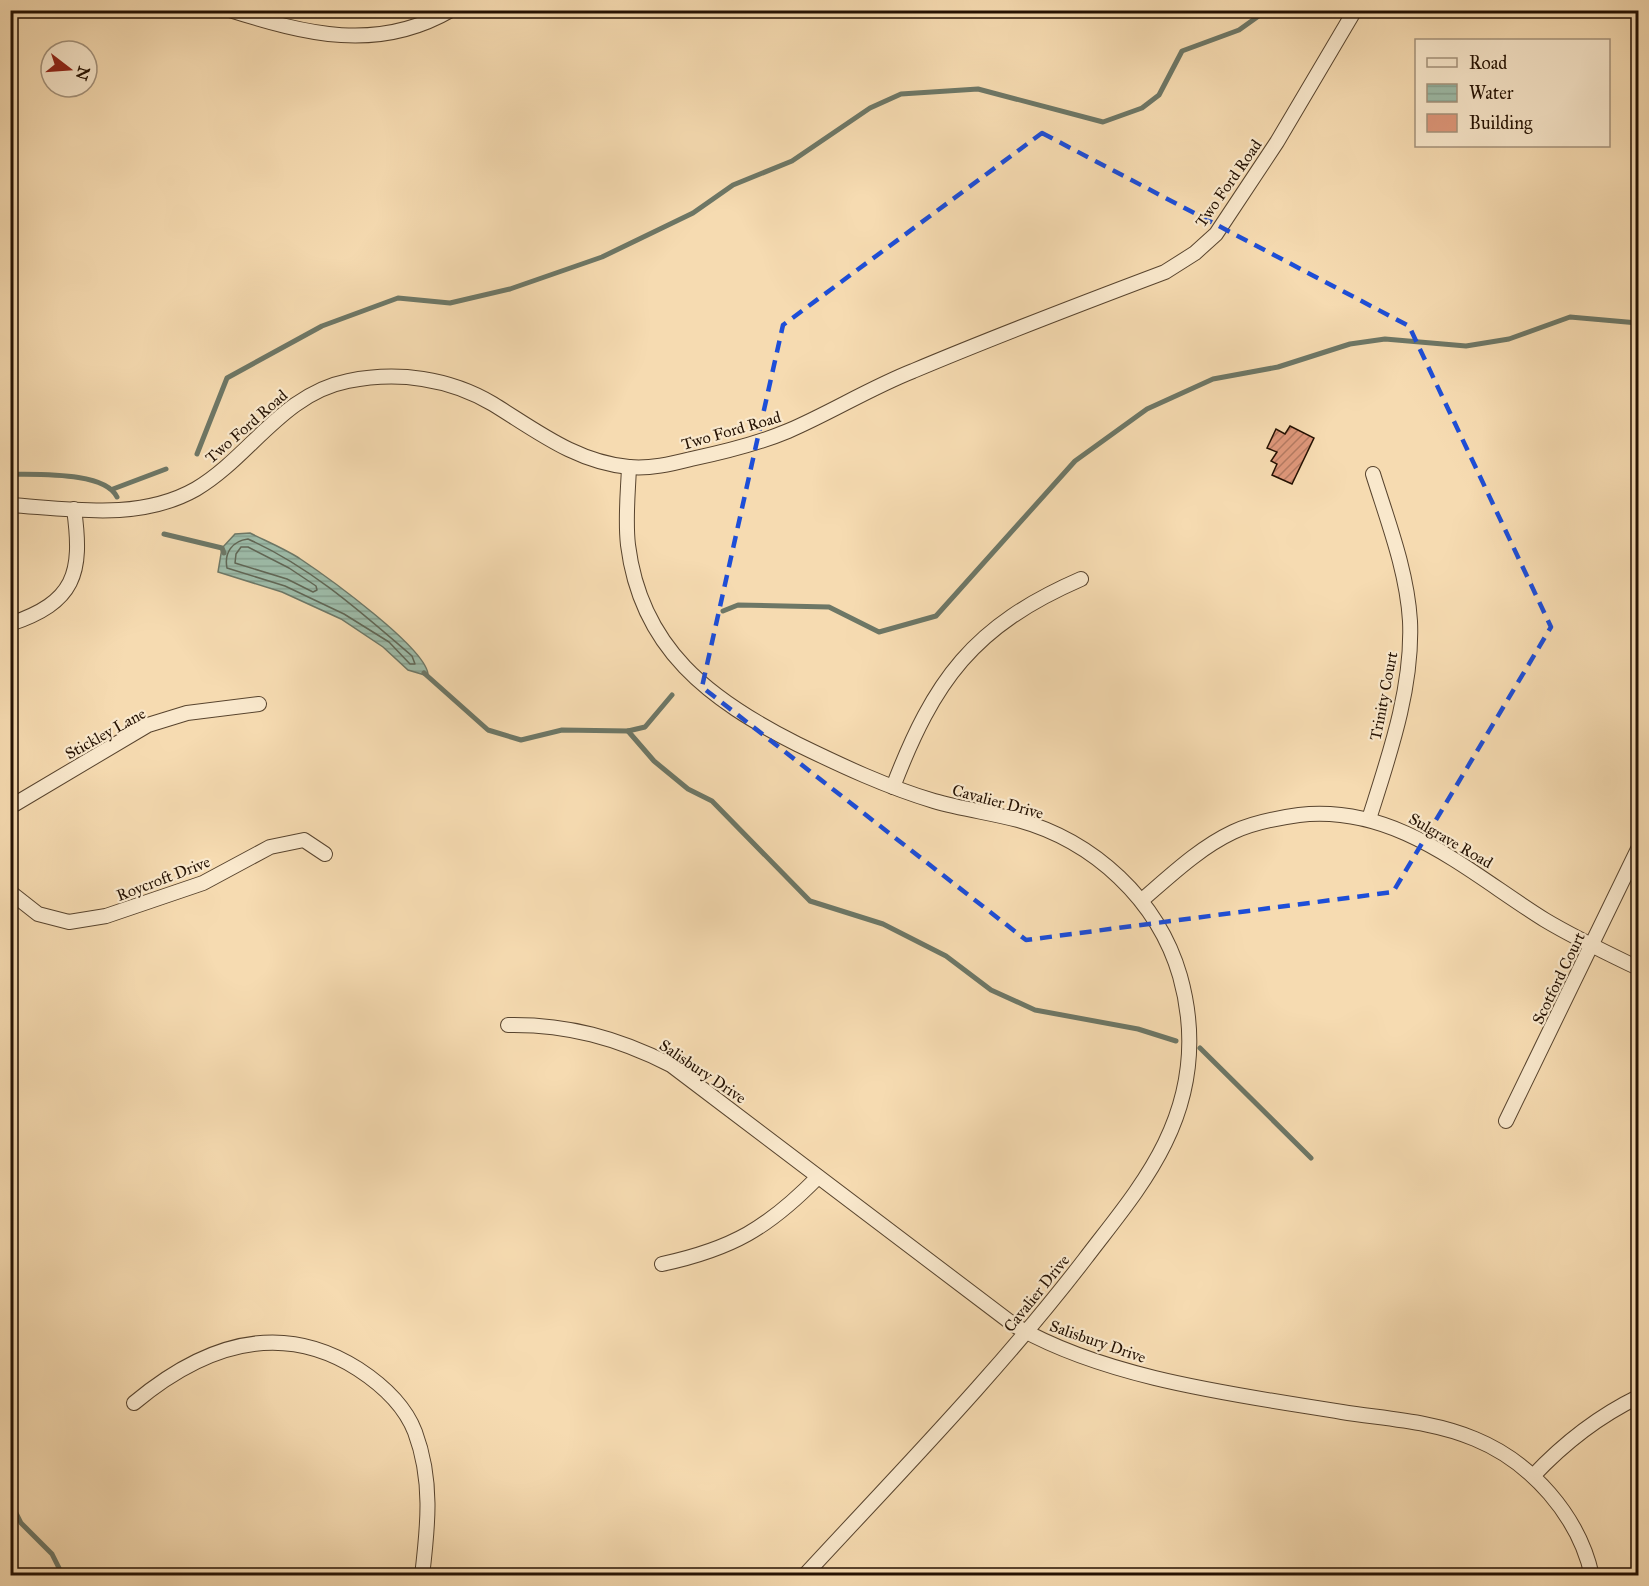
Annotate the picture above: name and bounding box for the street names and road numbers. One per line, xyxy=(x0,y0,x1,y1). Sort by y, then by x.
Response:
street label: Two Ford Road xyxy=(1191,136,1266,231)
street label: Two Ford Road xyxy=(201,386,291,467)
street label: Two Ford Road xyxy=(679,407,783,454)
street label: Trinity Court xyxy=(1366,650,1401,742)
street label: Stickley Lane xyxy=(62,703,149,763)
street label: Cavalier Drive xyxy=(950,780,1046,823)
street label: Sulgrave Road xyxy=(1405,809,1496,873)
street label: Roycroft Drive xyxy=(114,852,213,905)
street label: Scotford Court xyxy=(1528,929,1589,1027)
street label: Salisbury Drive xyxy=(656,1035,750,1108)
street label: Cavalier Drive xyxy=(1000,1251,1073,1336)
street label: Salisbury Drive xyxy=(1047,1316,1149,1367)

